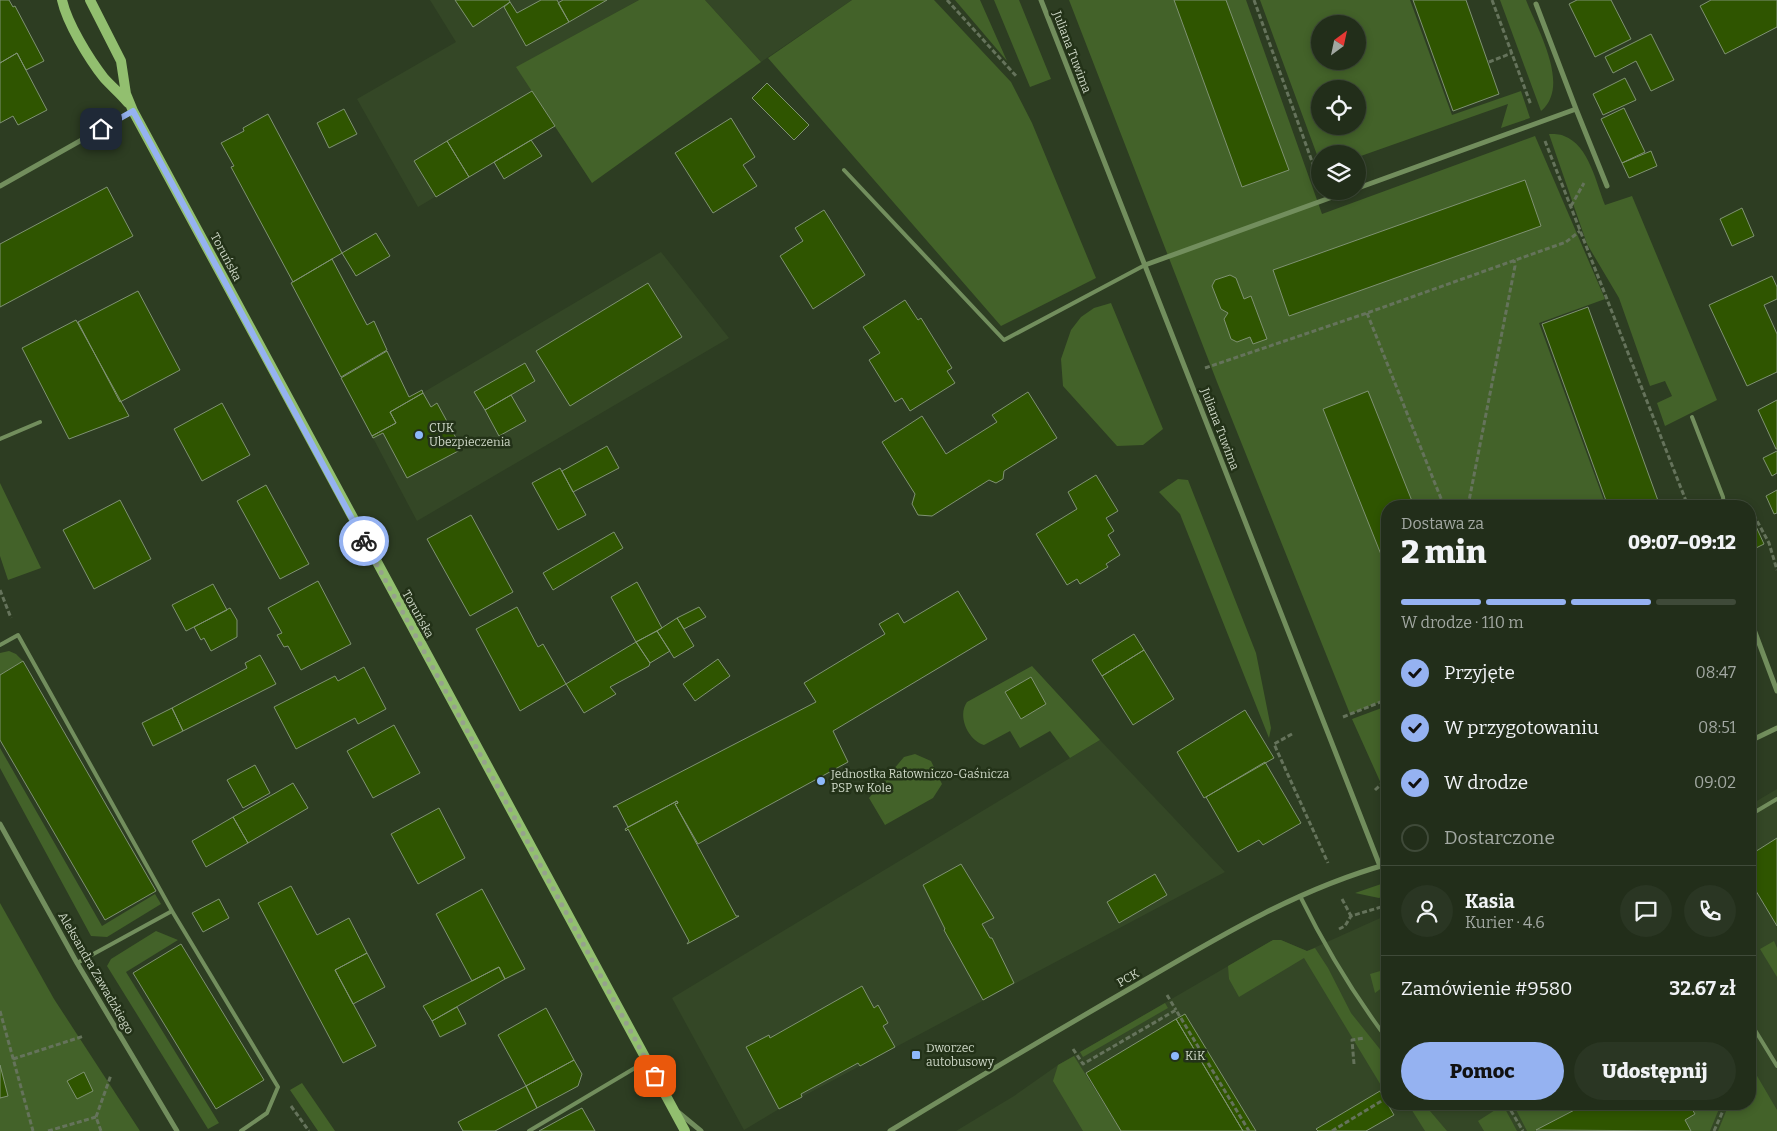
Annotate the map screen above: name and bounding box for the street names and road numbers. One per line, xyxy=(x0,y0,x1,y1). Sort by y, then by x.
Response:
street label: Juliana Tuwima xyxy=(1050,8,1094,95)
street label: Toruńska xyxy=(208,231,245,284)
street label: Juliana Tuwima xyxy=(1198,385,1242,472)
street label: Toruńska xyxy=(399,588,437,641)
street label: Aleksandra Zawadzkiego xyxy=(55,910,137,1036)
street label: PCK xyxy=(1114,966,1142,990)

